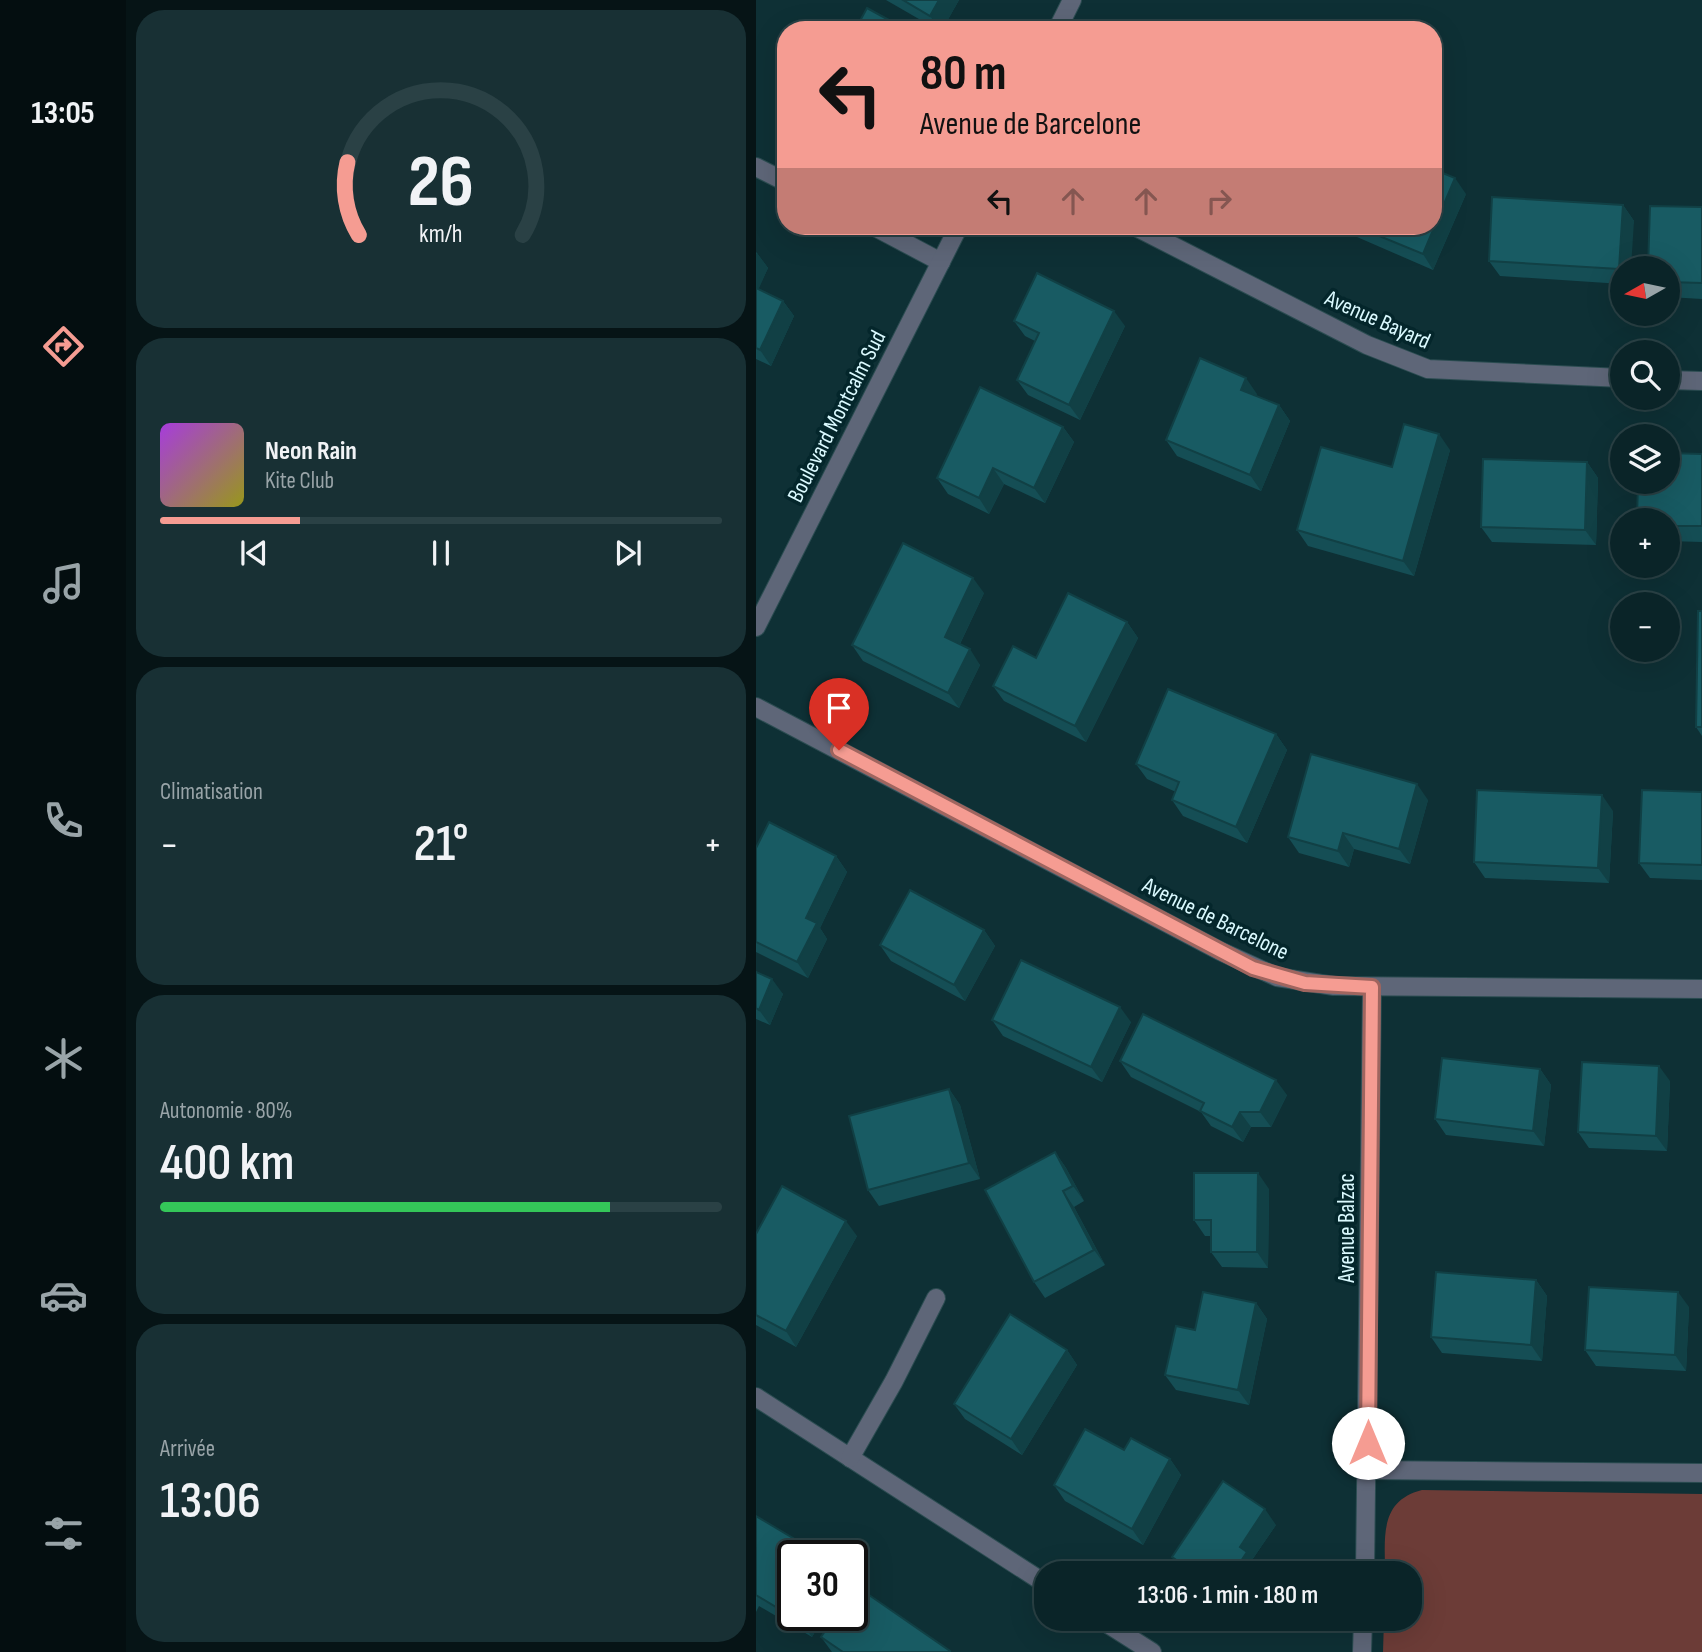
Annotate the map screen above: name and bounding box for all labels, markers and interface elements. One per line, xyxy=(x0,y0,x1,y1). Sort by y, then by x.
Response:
text: 80 m xyxy=(920,45,1007,104)
icon: left xyxy=(805,49,896,140)
text: 13:05 xyxy=(31,94,95,133)
text: Avenue de Barcelone xyxy=(920,105,1141,144)
text: 26 xyxy=(408,140,474,228)
icon: left xyxy=(981,182,1019,220)
icon: ahead xyxy=(1054,182,1092,220)
icon: ahead xyxy=(1127,182,1165,220)
icon: right xyxy=(1200,182,1238,220)
text: km/h xyxy=(419,219,463,250)
north arrow xyxy=(1610,256,1680,326)
map controls xyxy=(1610,256,1680,662)
street label: Avenue Bayard xyxy=(1320,284,1434,356)
icon: directions xyxy=(39,322,88,371)
street label: Boulevard Montcalm Sud xyxy=(781,326,892,507)
button: search xyxy=(1610,340,1680,410)
button: layers xyxy=(1610,424,1680,494)
text: Neon Rain xyxy=(265,436,357,467)
text: Kite Club xyxy=(265,467,334,495)
button: + xyxy=(1610,508,1680,578)
icon: previous xyxy=(235,534,273,572)
icon: pause xyxy=(422,534,460,572)
icon: next xyxy=(609,534,647,572)
icon: music xyxy=(39,559,88,608)
button: − xyxy=(1610,592,1680,662)
pin xyxy=(809,678,869,750)
icon: arrive xyxy=(820,689,858,727)
text: Climatisation xyxy=(160,778,263,806)
icon: phone xyxy=(39,796,88,845)
text: 21° xyxy=(414,813,468,876)
text: − xyxy=(160,823,179,868)
text: + xyxy=(703,823,722,868)
street label: Avenue de Barcelone xyxy=(1137,871,1293,966)
icon: climate xyxy=(39,1034,88,1083)
text: Autonomie · 80% xyxy=(160,1097,292,1125)
text: 400 km xyxy=(160,1132,295,1195)
street label: Avenue Balzac xyxy=(1333,1173,1361,1284)
icon: car xyxy=(39,1271,88,1320)
position arrow xyxy=(1331,1406,1405,1480)
text: Arrivée xyxy=(160,1435,215,1463)
text: 13:06 xyxy=(160,1470,261,1533)
icon: filters xyxy=(39,1509,88,1558)
speed limit sign: 30 xyxy=(777,1540,868,1631)
text: 13:06 · 1 min · 180 m xyxy=(1138,1580,1318,1611)

